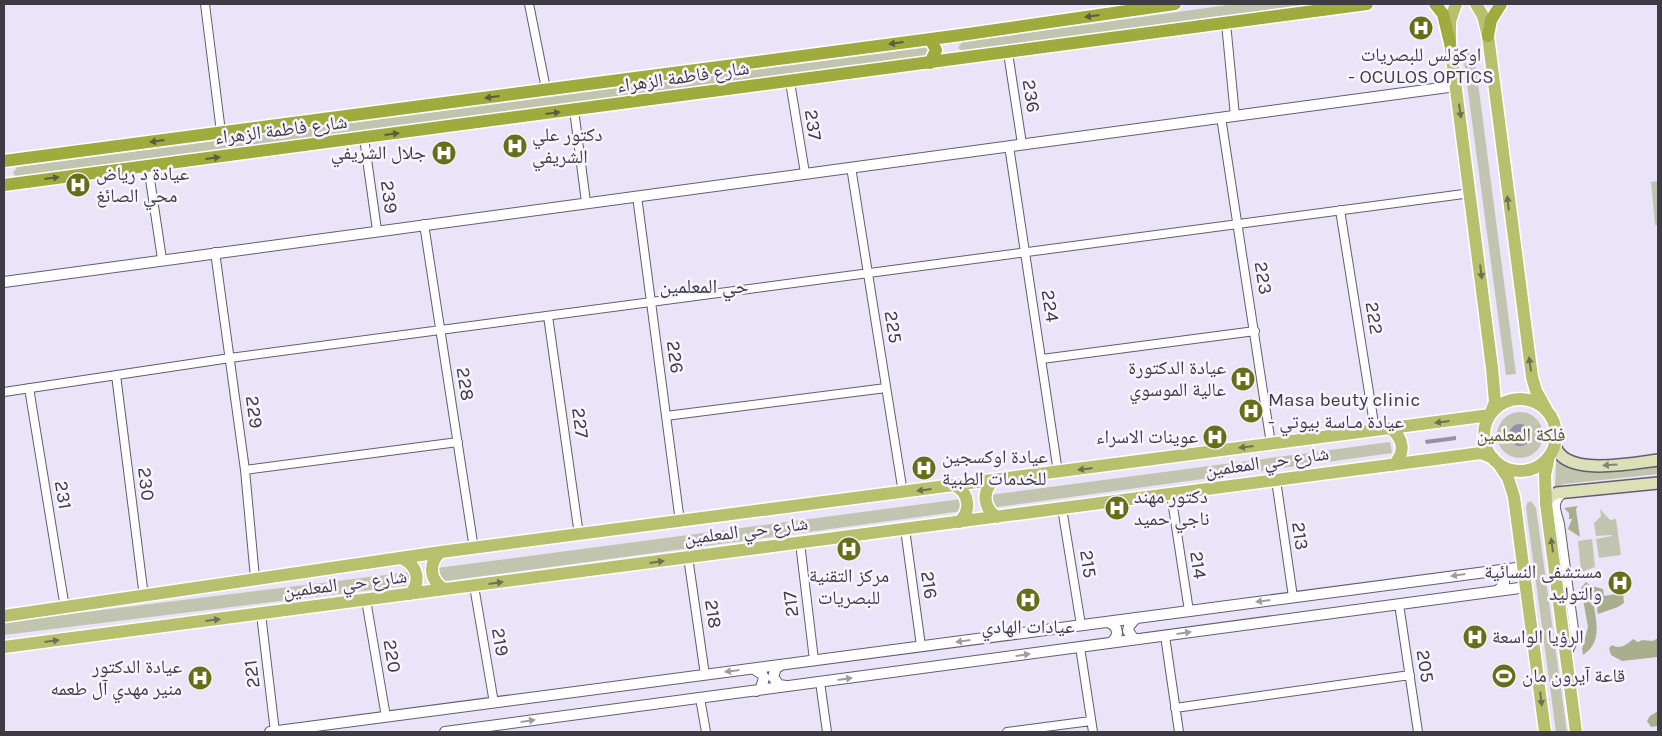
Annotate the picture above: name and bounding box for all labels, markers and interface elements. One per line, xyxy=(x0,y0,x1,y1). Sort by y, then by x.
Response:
one-way arrow xyxy=(1083,12,1099,20)
hospital icon: اوكوّلس للبصريات - OCULOS OPTICS xyxy=(1408,15,1434,41)
one-way arrow xyxy=(888,39,904,47)
place label: اوكوّلس للبصريات - OCULOS OPTICS xyxy=(1348,44,1494,88)
street label: شارع فاطمة الزهراء xyxy=(615,57,751,97)
street label: 236 xyxy=(1018,78,1044,114)
one-way arrow xyxy=(484,93,500,101)
one-way arrow xyxy=(1456,104,1464,120)
street label: 237 xyxy=(800,108,826,142)
one-way arrow xyxy=(545,109,561,117)
street label: شارع فاطمة الزهراء xyxy=(214,111,348,149)
place label: دكتور علي الشريفي xyxy=(532,124,603,172)
one-way arrow xyxy=(384,130,400,138)
hospital icon: دكتور علي الشريفي xyxy=(502,133,528,159)
one-way arrow xyxy=(149,137,165,145)
hospital icon: جلال الشريفي xyxy=(431,140,457,166)
place label: جلال الشريفي xyxy=(331,142,426,168)
one-way arrow xyxy=(206,153,222,161)
place label: عيادة د رياض محي الصائغ xyxy=(96,163,190,211)
hospital icon: عيادة د رياض محي الصائغ xyxy=(65,172,91,198)
one-way arrow xyxy=(44,174,60,182)
street label: 239 xyxy=(376,179,402,215)
one-way arrow xyxy=(1504,194,1512,210)
street label: 223 xyxy=(1250,260,1276,296)
one-way arrow xyxy=(1477,265,1485,281)
district label: حي المعلمين xyxy=(660,275,749,302)
street label: 224 xyxy=(1037,288,1063,324)
street label: 222 xyxy=(1361,300,1387,336)
street label: 225 xyxy=(880,309,906,345)
street label: 226 xyxy=(662,339,688,375)
one-way arrow xyxy=(1526,355,1534,371)
place label: عيادة الدكتورة عالية الموسوي xyxy=(1128,357,1226,405)
street label: 228 xyxy=(451,366,479,402)
hospital icon: عيادة الدكتورة عالية الموسوي xyxy=(1230,366,1256,392)
place label: Masa beuty clinic - عيادة مـاسة بيوتي xyxy=(1268,389,1420,437)
street label: 229 xyxy=(241,394,267,430)
hospital icon: Masa beuty clinic - عيادة مـاسة بيوتي xyxy=(1238,398,1264,424)
street label: 227 xyxy=(567,406,593,440)
one-way arrow xyxy=(1433,418,1449,426)
hospital icon: عوينات الاسراء xyxy=(1202,424,1228,450)
park label: فلكة المعلمين xyxy=(1476,424,1566,446)
place label: عوينات الاسراء xyxy=(1096,426,1198,448)
street label: شارع حي المعلمين xyxy=(1204,442,1331,485)
one-way arrow xyxy=(1238,444,1254,452)
place label: عيادة اوكسجين للخدمات الطبية xyxy=(942,446,1048,490)
hospital icon: عيادة اوكسجين للخدمات الطبية xyxy=(911,455,937,481)
one-way arrow xyxy=(1601,462,1617,470)
one-way arrow xyxy=(1076,465,1092,473)
street label: 230 xyxy=(133,466,159,502)
street label: 231 xyxy=(50,479,76,511)
one-way arrow xyxy=(915,486,931,494)
place label: دكتور مهند ناجي حميد xyxy=(1134,486,1209,534)
hospital icon: دكتور مهند ناجي حميد xyxy=(1104,495,1130,521)
street label: شارع حي المعلمين xyxy=(683,512,810,553)
street label: 213 xyxy=(1287,520,1313,552)
hospital icon: مركز التقنية للبصريات xyxy=(836,536,862,562)
one-way arrow xyxy=(1548,537,1556,553)
street label: 215 xyxy=(1075,548,1101,580)
street label: 214 xyxy=(1185,549,1211,581)
one-way arrow xyxy=(649,557,665,565)
place label: مستشفى النسائية والتوليد xyxy=(1484,561,1602,605)
street label: شارع حي المعلمين xyxy=(282,565,409,606)
place label: مركز التقنية للبصريات xyxy=(809,565,889,609)
street label: 216 xyxy=(916,570,942,600)
hospital icon: مستشفى النسائية والتوليد xyxy=(1607,570,1633,596)
one-way arrow xyxy=(1450,572,1466,580)
one-way arrow xyxy=(488,579,504,587)
hospital icon: عيادات الهادي xyxy=(1015,587,1041,613)
street label: 217 xyxy=(778,590,804,618)
one-way arrow xyxy=(1254,597,1270,605)
street label: 218 xyxy=(700,598,726,630)
one-way arrow xyxy=(205,616,221,624)
place label: عيادات الهادي xyxy=(981,616,1075,642)
hospital icon: الرؤيا الواسعة xyxy=(1462,624,1488,650)
street label: 219 xyxy=(487,626,513,658)
place label: الرؤيا الواسعة xyxy=(1492,626,1584,648)
one-way arrow xyxy=(1177,629,1193,637)
one-way arrow xyxy=(44,636,60,644)
one-way arrow xyxy=(954,637,970,645)
street label: 220 xyxy=(379,638,405,674)
street label: 205 xyxy=(1412,648,1438,684)
one-way arrow xyxy=(1016,651,1032,659)
place label: عيادة الدكتور منير مهدي آل طعمه xyxy=(50,656,182,704)
street label: 221 xyxy=(239,659,265,689)
sports icon: قاعة آيرون مان xyxy=(1491,663,1517,689)
hospital icon: عيادة الدكتور منير مهدي آل طعمه xyxy=(187,665,213,691)
place label: قاعة آيرون مان xyxy=(1522,665,1625,687)
one-way arrow xyxy=(724,668,740,676)
one-way arrow xyxy=(837,674,853,682)
one-way arrow xyxy=(1537,691,1545,707)
one-way arrow xyxy=(520,717,536,725)

